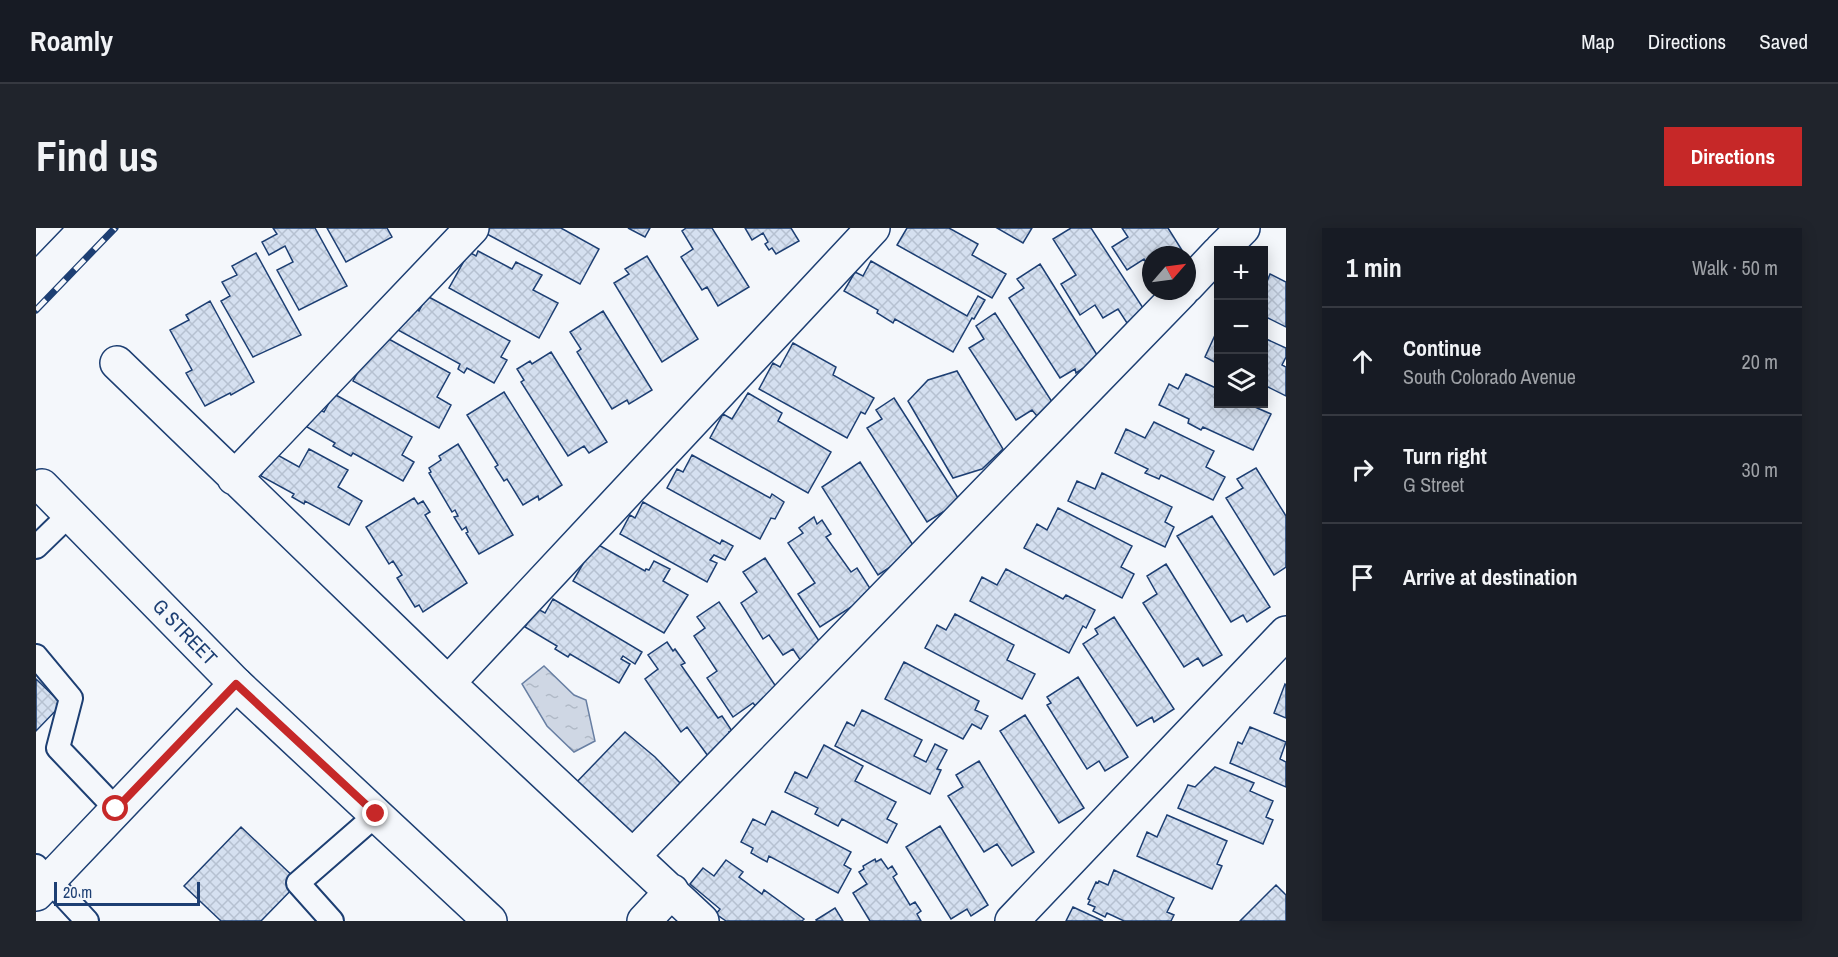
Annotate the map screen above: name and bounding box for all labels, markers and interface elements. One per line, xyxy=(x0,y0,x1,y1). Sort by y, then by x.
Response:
text: Roamly xyxy=(30,22,113,60)
text: Map xyxy=(1581,27,1615,56)
text: Directions xyxy=(1648,27,1726,56)
text: Saved xyxy=(1759,27,1808,56)
button: Directions xyxy=(1664,127,1802,186)
text: Find us xyxy=(36,128,158,184)
north arrow xyxy=(1142,246,1196,300)
map controls xyxy=(1214,246,1268,408)
button: + xyxy=(1214,246,1268,300)
text: 1 min xyxy=(1346,250,1402,285)
text: Walk · 50 m xyxy=(1692,254,1778,281)
button: − xyxy=(1214,300,1268,354)
text: Continue xyxy=(1403,333,1481,363)
icon: ahead xyxy=(1346,345,1379,378)
text: 20 m xyxy=(1742,348,1778,375)
button: layers xyxy=(1214,354,1268,408)
text: South Colorado Avenue xyxy=(1403,363,1576,390)
text: Turn right xyxy=(1403,441,1487,471)
icon: right xyxy=(1346,453,1379,486)
text: 30 m xyxy=(1742,456,1778,483)
text: G Street xyxy=(1403,471,1464,498)
icon: arrive xyxy=(1346,561,1379,594)
text: Arrive at destination xyxy=(1403,562,1577,592)
street label: G STREET xyxy=(147,593,224,671)
route start xyxy=(102,795,128,821)
route end xyxy=(362,800,388,826)
scale bar xyxy=(54,879,200,906)
text: 20 m xyxy=(63,881,92,903)

